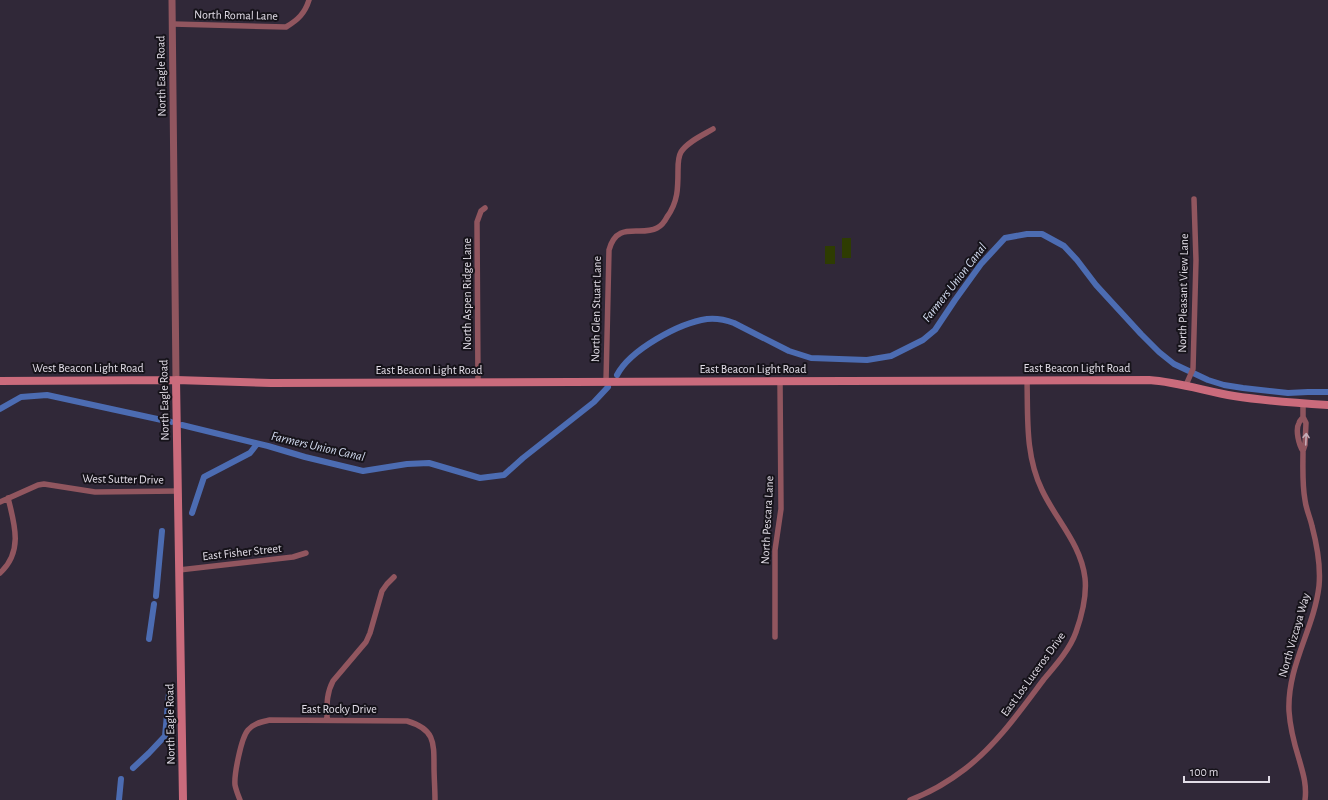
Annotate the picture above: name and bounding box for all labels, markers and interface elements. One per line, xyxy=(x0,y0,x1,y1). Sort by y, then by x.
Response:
street label: North Romal Lane xyxy=(194,8,278,22)
street label: North Eagle Road xyxy=(154,35,168,117)
street label: North Pleasant View Lane xyxy=(1176,233,1190,353)
street label: North Aspen Ridge Lane xyxy=(461,238,473,350)
water label: Farmers Union Canal xyxy=(920,241,990,325)
street label: North Glen Stuart Lane xyxy=(589,256,603,362)
street label: North Eagle Road xyxy=(157,359,171,441)
street label: West Beacon Light Road xyxy=(32,362,144,374)
street label: East Beacon Light Road xyxy=(1024,362,1130,374)
street label: East Beacon Light Road xyxy=(700,363,806,375)
street label: East Beacon Light Road xyxy=(376,364,482,376)
water label: Farmers Union Canal xyxy=(270,430,366,464)
one-way arrow xyxy=(1302,433,1309,446)
street label: West Sutter Drive xyxy=(82,472,164,486)
street label: North Pescara Lane xyxy=(759,475,775,565)
street label: East Fisher Street xyxy=(202,542,282,562)
street label: North Vizcaya Way xyxy=(1276,592,1313,679)
street label: East Los Luceros Drive xyxy=(999,630,1067,718)
street label: North Eagle Road xyxy=(163,683,177,765)
street label: East Rocky Drive xyxy=(301,703,377,716)
scale bar xyxy=(1184,758,1269,784)
text: 100 m xyxy=(1190,766,1218,778)

